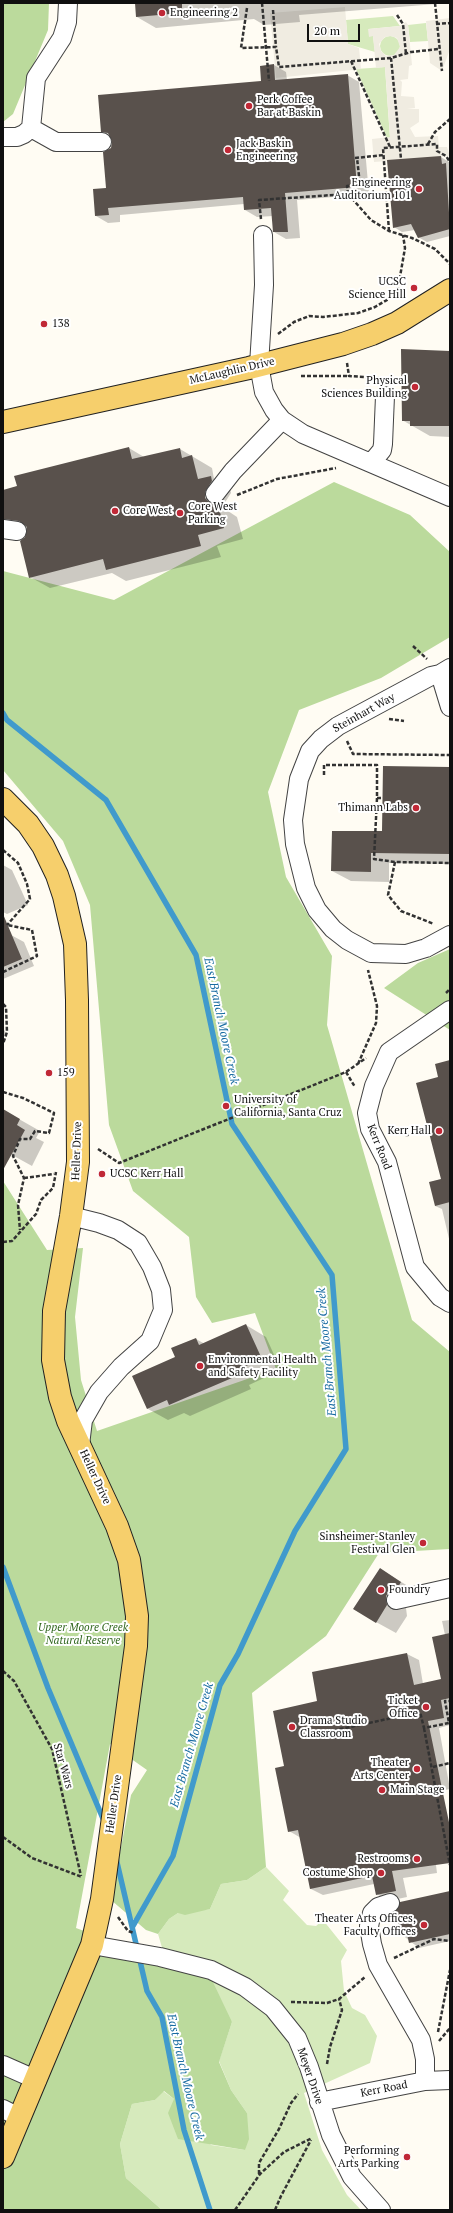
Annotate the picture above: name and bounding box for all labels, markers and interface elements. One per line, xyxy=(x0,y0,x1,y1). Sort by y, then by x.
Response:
place label: Engineering 2 xyxy=(170,6,238,20)
marker: Engineering 2 xyxy=(157,8,167,18)
scale bar xyxy=(309,16,362,42)
text: 20 m xyxy=(314,23,340,38)
place label: Perk Coffee Bar at Baskin xyxy=(257,93,321,119)
marker: Perk Coffee Bar at Baskin xyxy=(244,101,254,111)
place label: Jack Baskin Engineering xyxy=(236,137,295,163)
marker: Jack Baskin Engineering xyxy=(223,145,233,155)
place label: Engineering Auditorium 101 xyxy=(334,176,411,202)
marker: Engineering Auditorium 101 xyxy=(414,184,424,194)
place label: UCSC Science Hill xyxy=(349,275,406,301)
marker: UCSC Science Hill xyxy=(409,283,419,293)
place label: 138 xyxy=(52,317,70,331)
marker: 138 xyxy=(39,319,49,329)
street label: McLaughlin Drive xyxy=(188,355,276,387)
place label: Physical Sciences Building xyxy=(321,374,407,400)
marker: Physical Sciences Building xyxy=(410,382,420,392)
place label: Core West Parking xyxy=(188,500,237,526)
place label: Core West xyxy=(123,504,172,518)
marker: Core West xyxy=(110,506,120,516)
marker: Core West Parking xyxy=(175,508,185,518)
street label: Steinhart Way xyxy=(331,690,397,736)
place label: Thimann Labs xyxy=(338,801,408,815)
marker: Thimann Labs xyxy=(411,803,421,813)
water label: East Branch Moore Creek xyxy=(201,956,241,1086)
place label: 159 xyxy=(57,1066,75,1080)
marker: 159 xyxy=(44,1068,54,1078)
place label: University of California, Santa Cruz xyxy=(234,1093,342,1119)
marker: University of California, Santa Cruz xyxy=(221,1101,231,1111)
street label: Heller Drive xyxy=(69,1121,85,1181)
street label: Kerr Road xyxy=(364,1122,394,1172)
place label: Kerr Hall xyxy=(388,1124,431,1138)
marker: Kerr Hall xyxy=(434,1126,444,1136)
place label: UCSC Kerr Hall xyxy=(110,1167,184,1181)
marker: UCSC Kerr Hall xyxy=(97,1169,107,1179)
water label: East Branch Moore Creek xyxy=(314,1287,340,1417)
place label: Environmental Health and Safety Facility xyxy=(208,1353,317,1379)
marker: Environmental Health and Safety Facility xyxy=(195,1361,205,1371)
street label: Heller Drive xyxy=(77,1448,113,1506)
place label: Sinsheimer-Stanley Festival Glen xyxy=(319,1530,415,1556)
marker: Sinsheimer-Stanley Festival Glen xyxy=(418,1538,428,1548)
place label: Foundry xyxy=(389,1583,430,1597)
marker: Foundry xyxy=(376,1585,386,1595)
park label: Upper Moore Creek Natural Reserve xyxy=(38,1621,128,1647)
water label: East Branch Moore Creek xyxy=(167,1681,217,1809)
place label: Ticket Office xyxy=(388,1694,418,1720)
marker: Ticket Office xyxy=(421,1702,431,1712)
place label: Drama Studio Classroom xyxy=(300,1714,367,1740)
marker: Drama Studio Classroom xyxy=(287,1722,297,1732)
street label: Star Wars xyxy=(50,1742,76,1790)
place label: Theater Arts Center xyxy=(353,1756,409,1782)
marker: Theater Arts Center xyxy=(412,1764,422,1774)
street label: Heller Drive xyxy=(103,1774,125,1834)
place label: Main Stage xyxy=(390,1783,444,1797)
marker: Main Stage xyxy=(377,1785,387,1795)
place label: Restrooms xyxy=(357,1852,409,1866)
marker: Restrooms xyxy=(412,1854,422,1864)
place label: Costume Shop xyxy=(303,1866,373,1880)
marker: Costume Shop xyxy=(376,1868,386,1878)
place label: Theater Arts Offices, Faculty Offices xyxy=(315,1912,416,1938)
marker: Theater Arts Offices, Faculty Offices xyxy=(419,1920,429,1930)
water label: East Branch Moore Creek xyxy=(163,2012,207,2142)
street label: Meyer Drive xyxy=(294,2046,326,2106)
street label: Kerr Road xyxy=(359,2078,409,2100)
place label: Performing Arts Parking xyxy=(338,2144,399,2170)
marker: Performing Arts Parking xyxy=(402,2152,412,2162)

